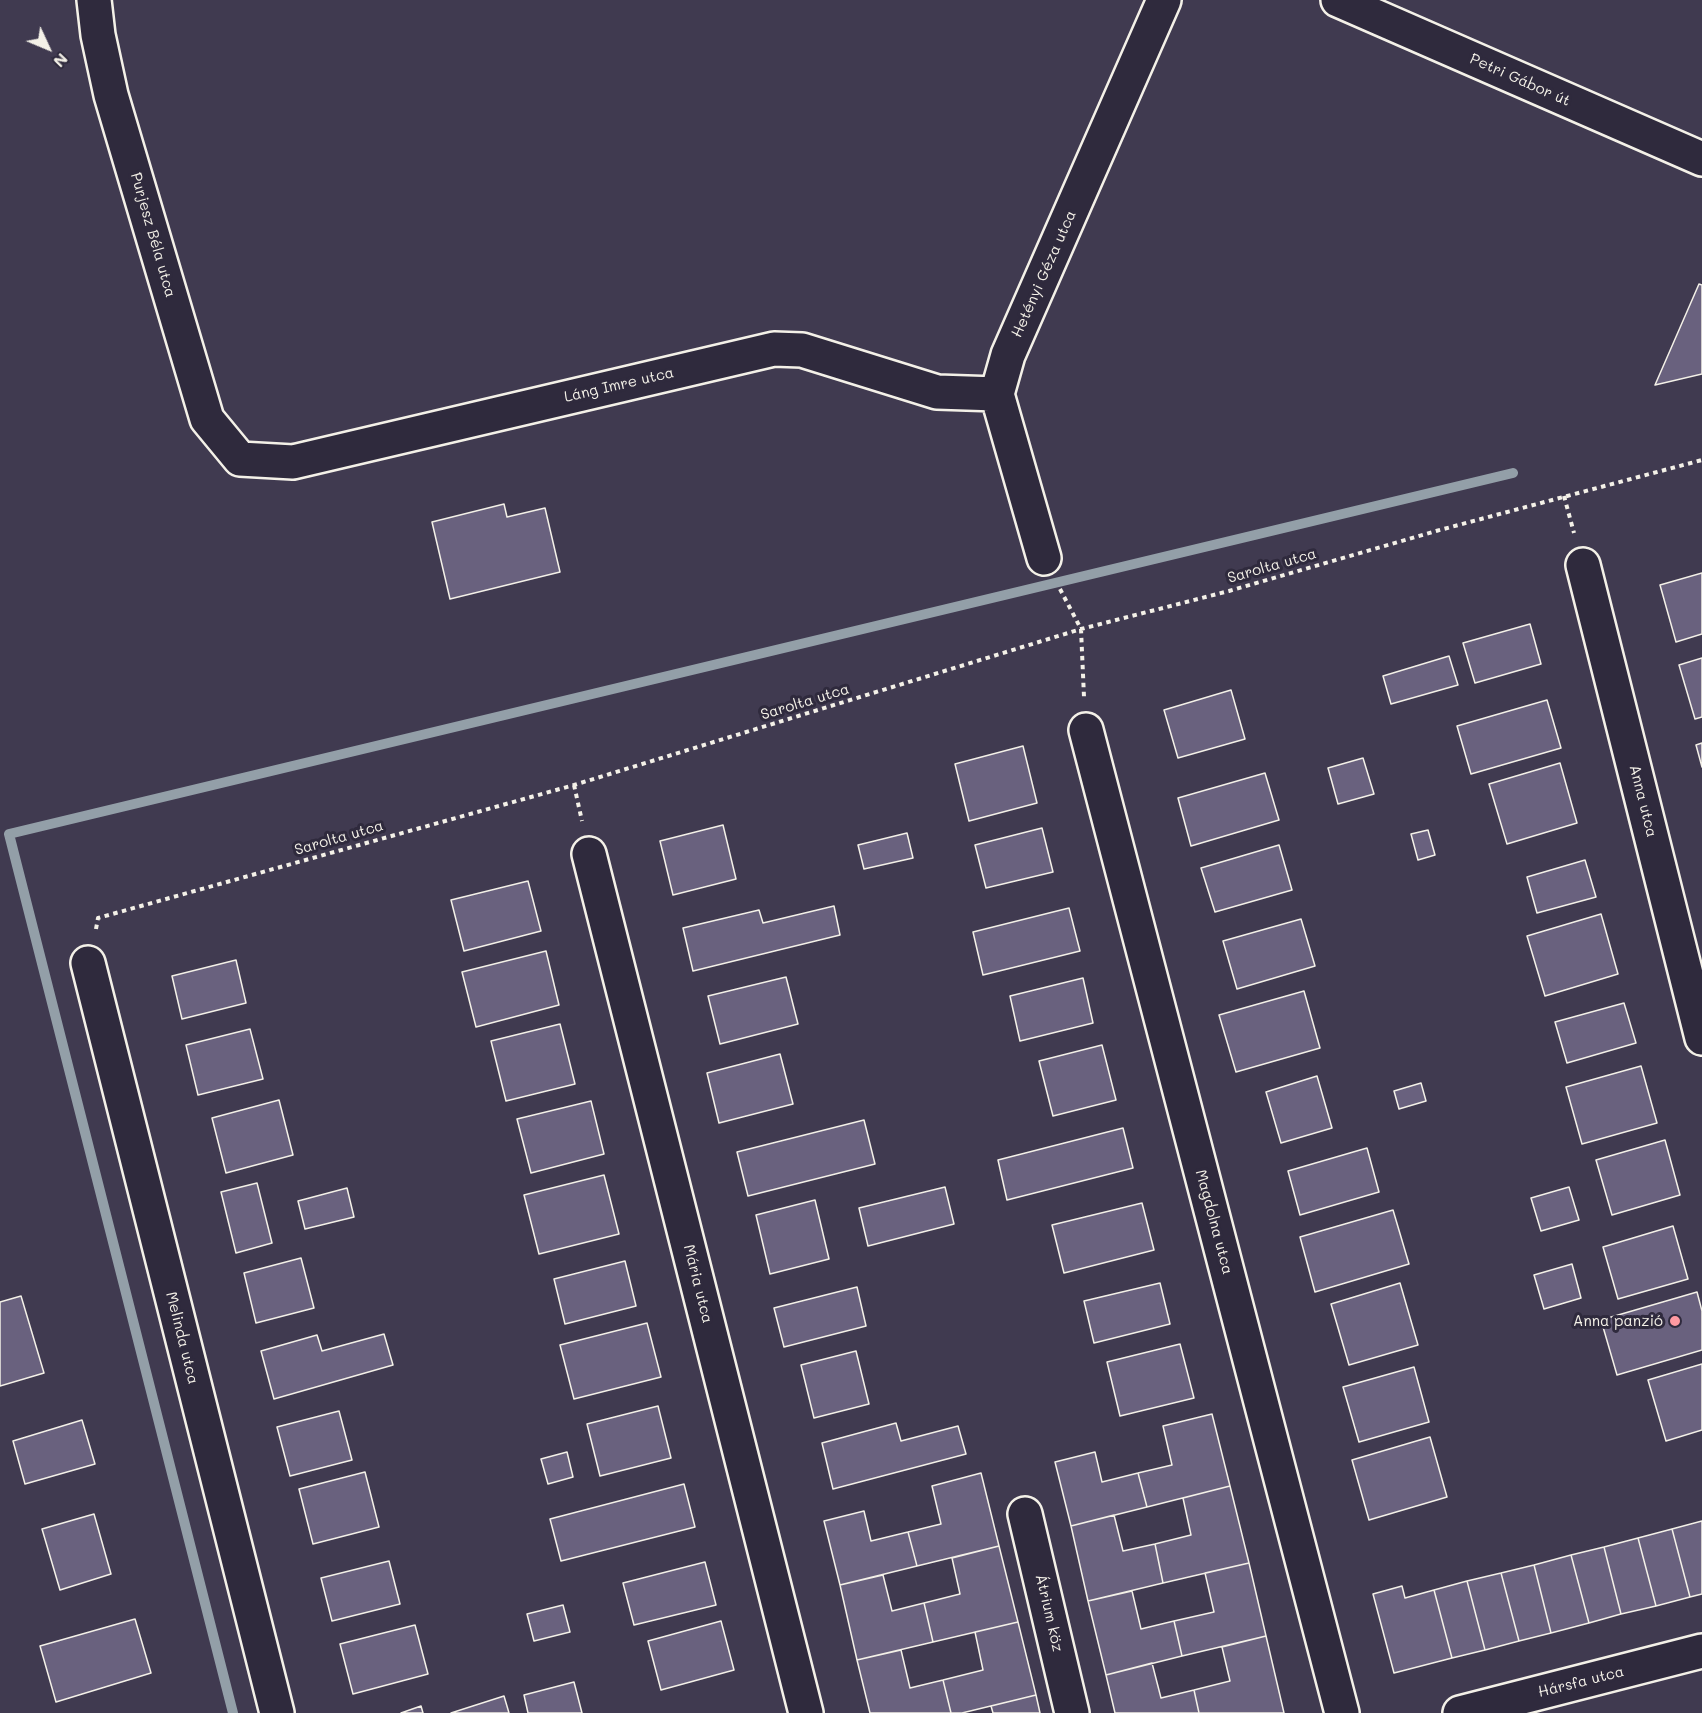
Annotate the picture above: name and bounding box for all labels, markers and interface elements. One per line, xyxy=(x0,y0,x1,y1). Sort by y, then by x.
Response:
north arrow xyxy=(18,18,78,78)
text: N xyxy=(50,49,73,73)
street label: Petri Gábor út xyxy=(1467,50,1573,110)
street label: Purjesz Béla utca xyxy=(127,170,179,300)
street label: Hetényi Géza utca xyxy=(1008,208,1080,340)
street label: Láng Imre utca xyxy=(562,364,676,406)
street label: Sarolta utca xyxy=(1225,545,1319,587)
street label: Sarolta utca xyxy=(759,680,851,724)
street label: Anna utca xyxy=(1625,763,1661,839)
street label: Sarolta utca xyxy=(292,817,386,859)
street label: Magdolna utca xyxy=(1191,1168,1237,1276)
street label: Mária utca xyxy=(680,1243,716,1325)
street label: Melinda utca xyxy=(162,1290,202,1386)
place label: Anna panzió xyxy=(1573,1312,1663,1330)
marker: Anna panzió xyxy=(1668,1314,1682,1328)
street label: Átrium köz xyxy=(1031,1572,1067,1654)
street label: Hársfa utca xyxy=(1536,1663,1626,1701)

